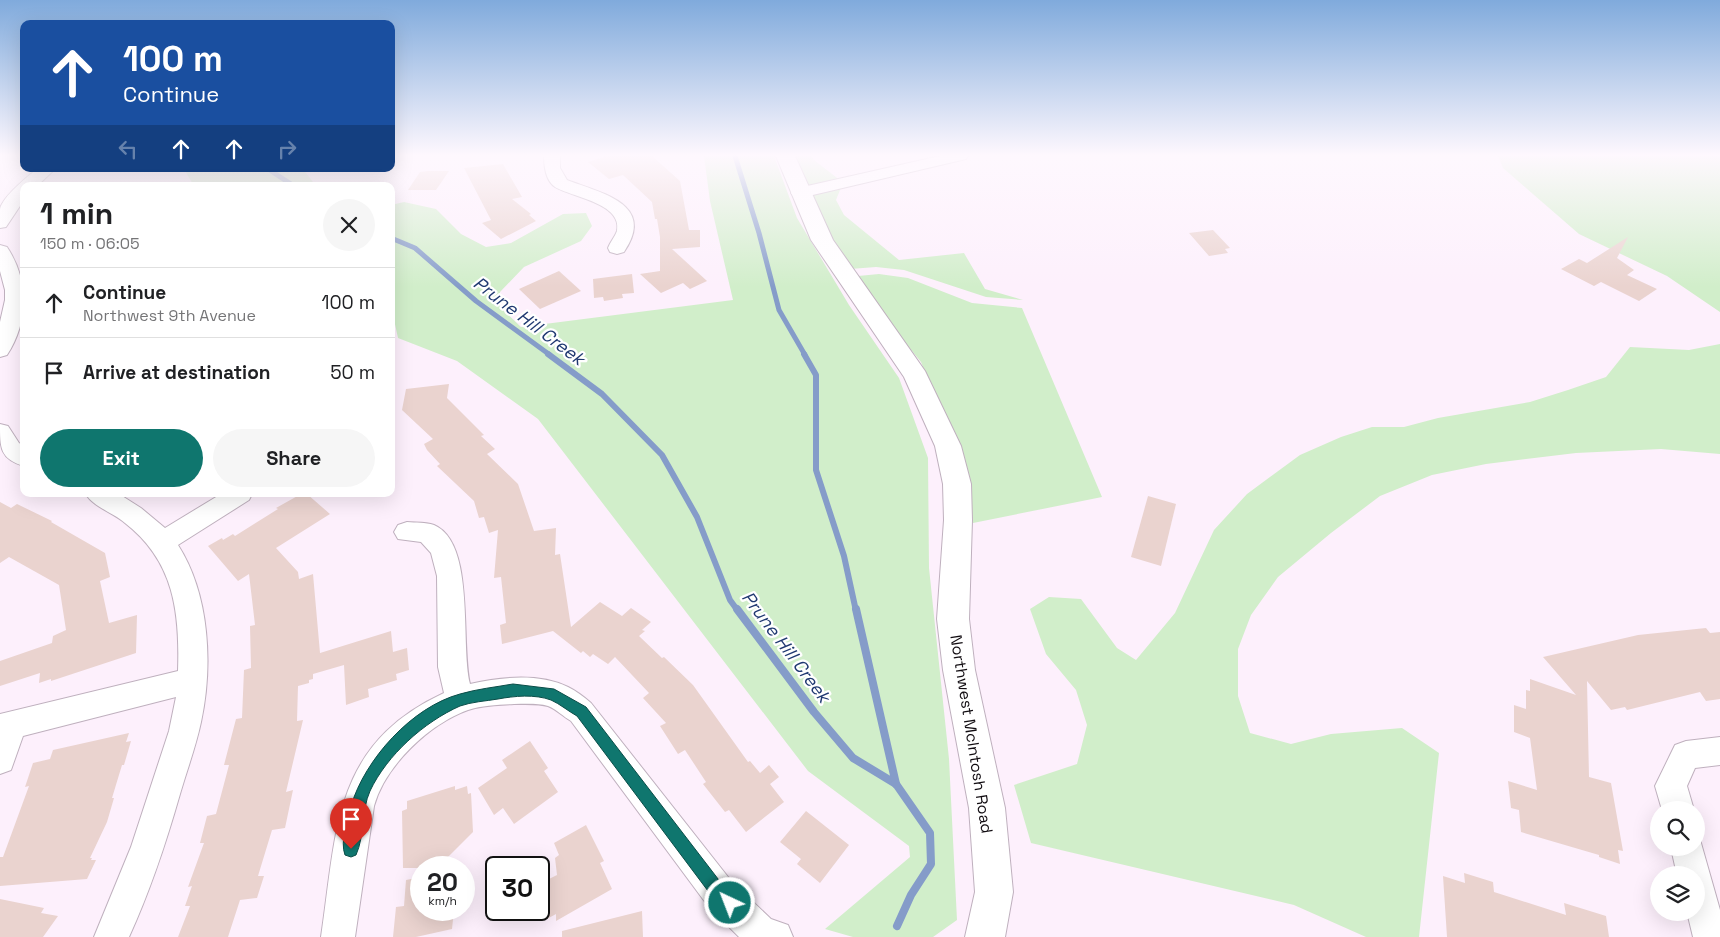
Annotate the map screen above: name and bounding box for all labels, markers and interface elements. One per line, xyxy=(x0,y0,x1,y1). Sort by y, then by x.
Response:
text: 100 m xyxy=(123,37,223,81)
icon: ahead xyxy=(40,40,105,105)
text: Continue xyxy=(123,80,219,108)
icon: left xyxy=(114,135,142,163)
icon: ahead xyxy=(167,135,195,163)
icon: ahead xyxy=(220,135,248,163)
icon: right xyxy=(273,135,301,163)
text: 1 min xyxy=(40,194,113,233)
button: close xyxy=(323,199,375,251)
text: 150 m · 06:05 xyxy=(40,233,140,254)
water label: Prune Hill Creek xyxy=(469,271,591,371)
text: Continue xyxy=(83,280,166,305)
icon: ahead xyxy=(40,289,68,317)
text: 100 m xyxy=(321,290,375,315)
text: Northwest 9th Avenue xyxy=(83,305,256,326)
icon: arrive xyxy=(40,359,68,387)
text: Arrive at destination xyxy=(83,360,271,385)
text: 50 m xyxy=(330,360,375,385)
button: Exit xyxy=(40,429,203,487)
button: Share xyxy=(213,429,375,487)
water label: Prune Hill Creek xyxy=(737,586,837,709)
street label: Northwest McIntosh Road xyxy=(945,633,998,835)
pin xyxy=(330,798,372,849)
map controls xyxy=(1650,801,1705,921)
button: search xyxy=(1650,801,1705,856)
icon: arrive xyxy=(337,805,365,833)
speed limit sign: 30 xyxy=(485,856,550,921)
text: 20 xyxy=(427,866,458,898)
button: layers xyxy=(1650,866,1705,921)
position arrow xyxy=(703,876,755,928)
text: km/h xyxy=(428,893,457,909)

